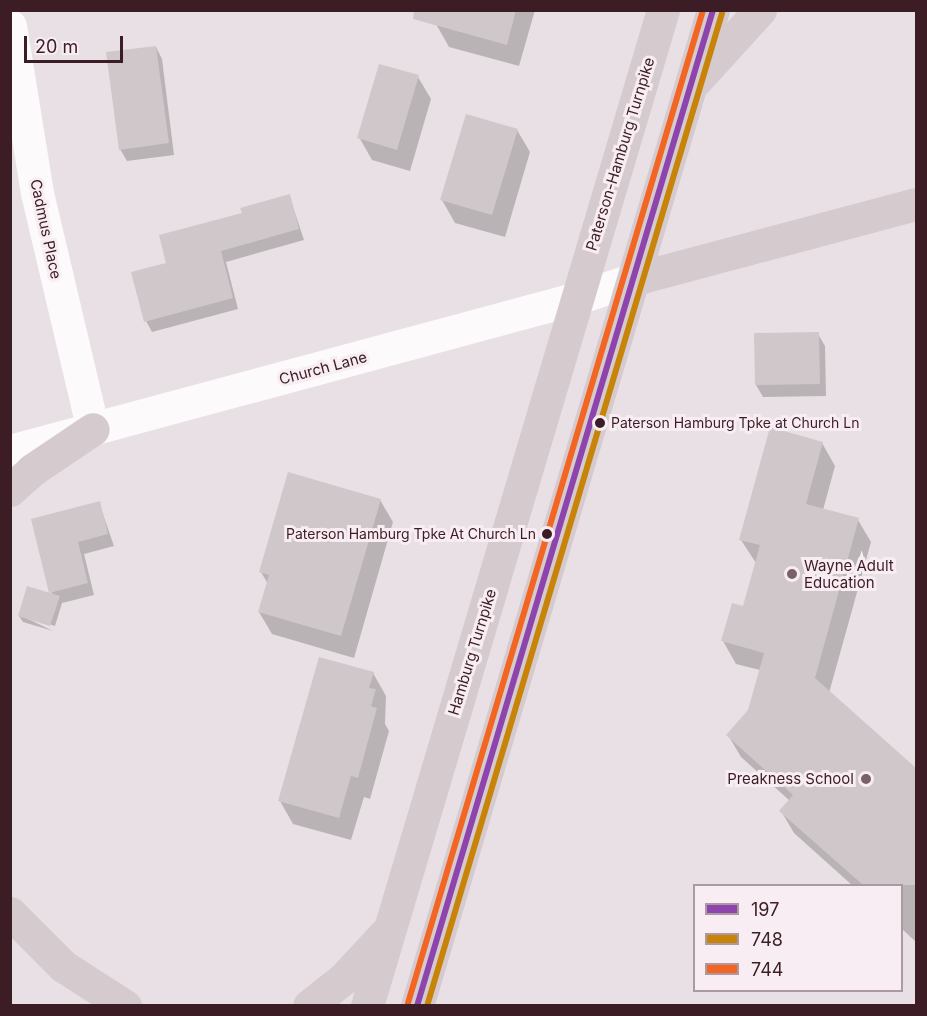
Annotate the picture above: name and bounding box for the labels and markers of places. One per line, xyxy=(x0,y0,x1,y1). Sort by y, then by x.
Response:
place label: Paterson Hamburg Tpke at Church Ln xyxy=(611,415,860,431)
marker: Paterson Hamburg Tpke at Church Ln xyxy=(594,417,606,429)
place label: Paterson Hamburg Tpke At Church Ln xyxy=(286,526,536,542)
marker: Paterson Hamburg Tpke At Church Ln xyxy=(541,528,553,540)
place label: Wayne Adult Education xyxy=(804,556,894,591)
marker: Wayne Adult Education xyxy=(785,567,799,581)
place label: Preakness School xyxy=(727,770,854,788)
marker: Preakness School xyxy=(859,772,873,786)

